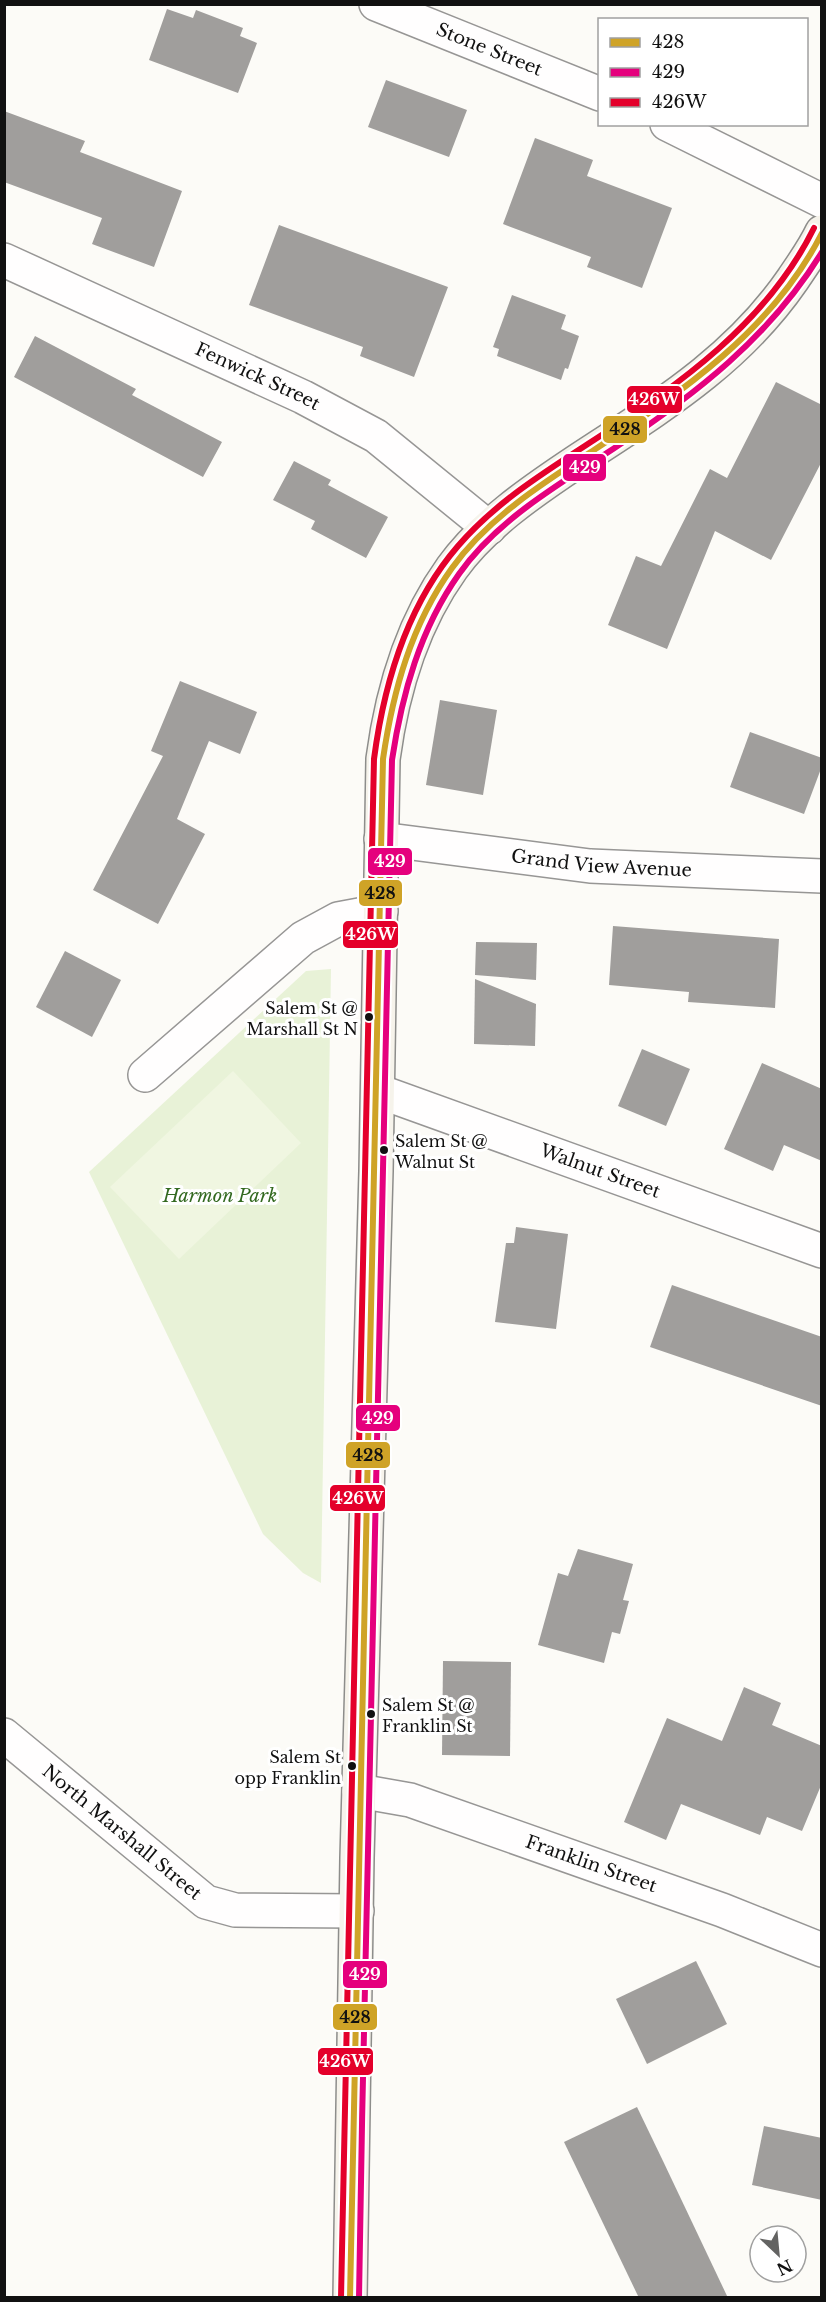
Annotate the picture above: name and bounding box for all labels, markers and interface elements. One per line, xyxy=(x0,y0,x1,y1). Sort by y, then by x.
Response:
street label: Stone Street xyxy=(433,18,546,81)
legend xyxy=(598,18,808,126)
text: 428 xyxy=(652,31,685,53)
text: 429 xyxy=(652,61,685,83)
text: 426W xyxy=(652,91,707,113)
street label: Fenwick Street xyxy=(192,338,324,415)
line badge: 426W xyxy=(626,385,683,414)
text: 426W xyxy=(628,389,680,409)
line badge: 428 xyxy=(602,415,648,444)
text: 428 xyxy=(609,419,641,439)
line badge: 429 xyxy=(562,453,607,482)
text: 429 xyxy=(569,457,601,477)
street label: Grand View Avenue xyxy=(510,845,692,881)
line badge: 429 xyxy=(367,847,413,876)
text: 429 xyxy=(374,851,406,871)
line badge: 428 xyxy=(358,879,403,907)
text: 428 xyxy=(364,883,396,903)
line badge: 426W xyxy=(342,920,399,949)
text: 426W xyxy=(345,924,397,944)
place label: Salem St @ Marshall St N xyxy=(247,998,358,1039)
marker: Salem St @ Marshall St N xyxy=(363,1011,375,1023)
place label: Salem St @ Walnut St xyxy=(394,1131,488,1172)
street label: Walnut Street xyxy=(536,1139,663,1203)
marker: Salem St @ Walnut St xyxy=(378,1144,390,1156)
park label: Harmon Park xyxy=(162,1185,277,1207)
line badge: 429 xyxy=(355,1404,401,1432)
text: 429 xyxy=(362,1408,394,1428)
line badge: 428 xyxy=(345,1441,391,1469)
text: 428 xyxy=(352,1445,384,1465)
line badge: 426W xyxy=(329,1484,386,1512)
text: 426W xyxy=(332,1488,384,1508)
place label: Salem St @ Franklin St xyxy=(382,1695,475,1736)
marker: Salem St @ Franklin St xyxy=(365,1708,377,1720)
place label: Salem St opp Franklin xyxy=(235,1747,341,1788)
street label: North Marshall Street xyxy=(38,1760,206,1905)
marker: Salem St opp Franklin xyxy=(346,1760,358,1772)
street label: Franklin Street xyxy=(523,1831,660,1897)
line badge: 429 xyxy=(342,1960,388,1989)
text: 429 xyxy=(349,1964,381,1984)
line badge: 428 xyxy=(332,2003,378,2031)
text: 428 xyxy=(339,2007,371,2027)
line badge: 426W xyxy=(317,2047,374,2076)
text: 426W xyxy=(319,2051,371,2071)
north arrow xyxy=(748,2224,808,2284)
text: N xyxy=(773,2255,796,2280)

